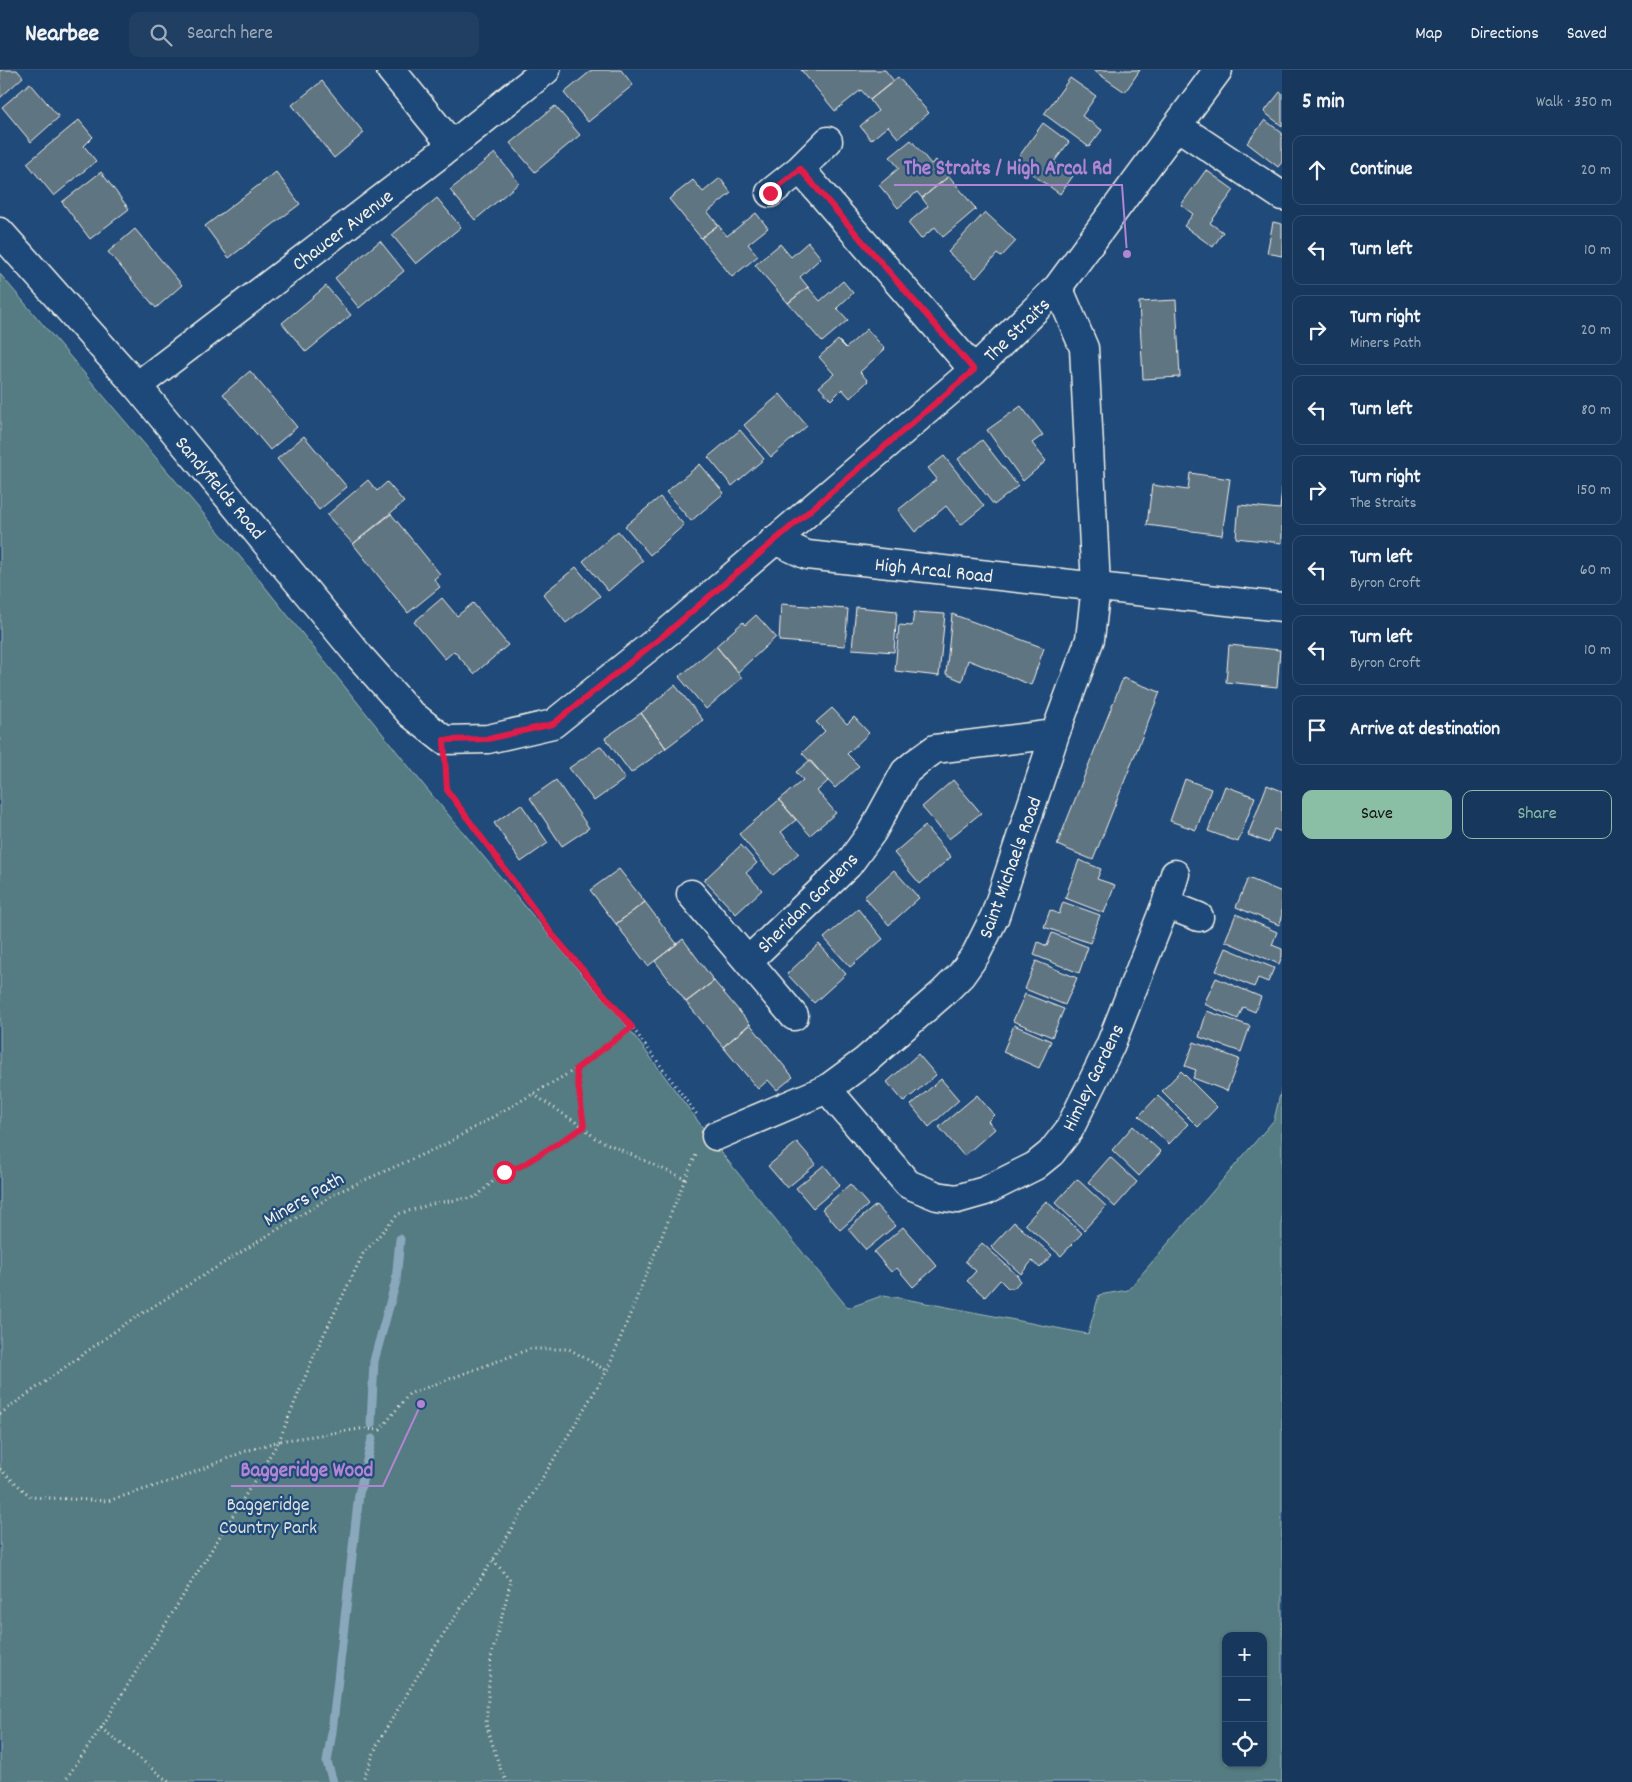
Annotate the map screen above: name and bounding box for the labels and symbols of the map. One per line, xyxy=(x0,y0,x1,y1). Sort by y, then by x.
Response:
callout: The Straits / High Arcal Rd xyxy=(894,149,1122,185)
text: The Straits / High Arcal Rd xyxy=(904,155,1112,185)
route end xyxy=(759,182,782,205)
street label: Chaucer Avenue xyxy=(287,184,401,279)
street label: The Straits xyxy=(979,292,1058,370)
street label: Sandyfields Road xyxy=(167,431,270,547)
street label: High Arcal Road xyxy=(873,552,994,592)
street label: Saint Michaels Road xyxy=(973,793,1050,943)
street label: Sheridan Gardens xyxy=(752,847,866,961)
street label: Himley Gardens xyxy=(1057,1020,1133,1137)
route start xyxy=(493,1161,516,1184)
street label: Miners Path xyxy=(259,1166,350,1235)
callout: Baggeridge Wood xyxy=(231,1450,383,1486)
text: Baggeridge Wood xyxy=(241,1457,374,1487)
park label: Baggeridge Country Park xyxy=(219,1492,317,1543)

